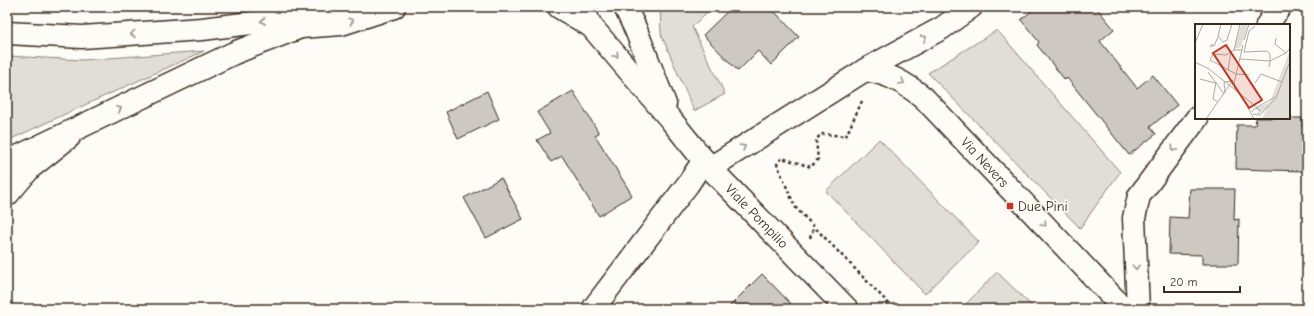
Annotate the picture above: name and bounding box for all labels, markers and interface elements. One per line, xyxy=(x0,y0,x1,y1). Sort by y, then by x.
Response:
one-way arrow xyxy=(260,17,266,26)
one-way arrow xyxy=(347,17,354,26)
inset map xyxy=(1195,24,1290,119)
one-way arrow xyxy=(130,29,136,38)
one-way arrow xyxy=(920,35,928,43)
one-way arrow xyxy=(611,51,618,58)
one-way arrow xyxy=(898,78,905,85)
one-way arrow xyxy=(114,106,122,114)
street label: Via Nevers xyxy=(957,134,1012,191)
one-way arrow xyxy=(738,145,745,152)
one-way arrow xyxy=(1171,145,1178,152)
street label: Viale Pompilio xyxy=(722,181,792,252)
place label: Due Pini xyxy=(1018,198,1068,215)
marker: Due Pini xyxy=(1005,201,1015,211)
one-way arrow xyxy=(1039,219,1046,227)
one-way arrow xyxy=(1132,264,1140,270)
scale bar xyxy=(1164,268,1240,294)
text: 20 m xyxy=(1170,275,1198,289)

